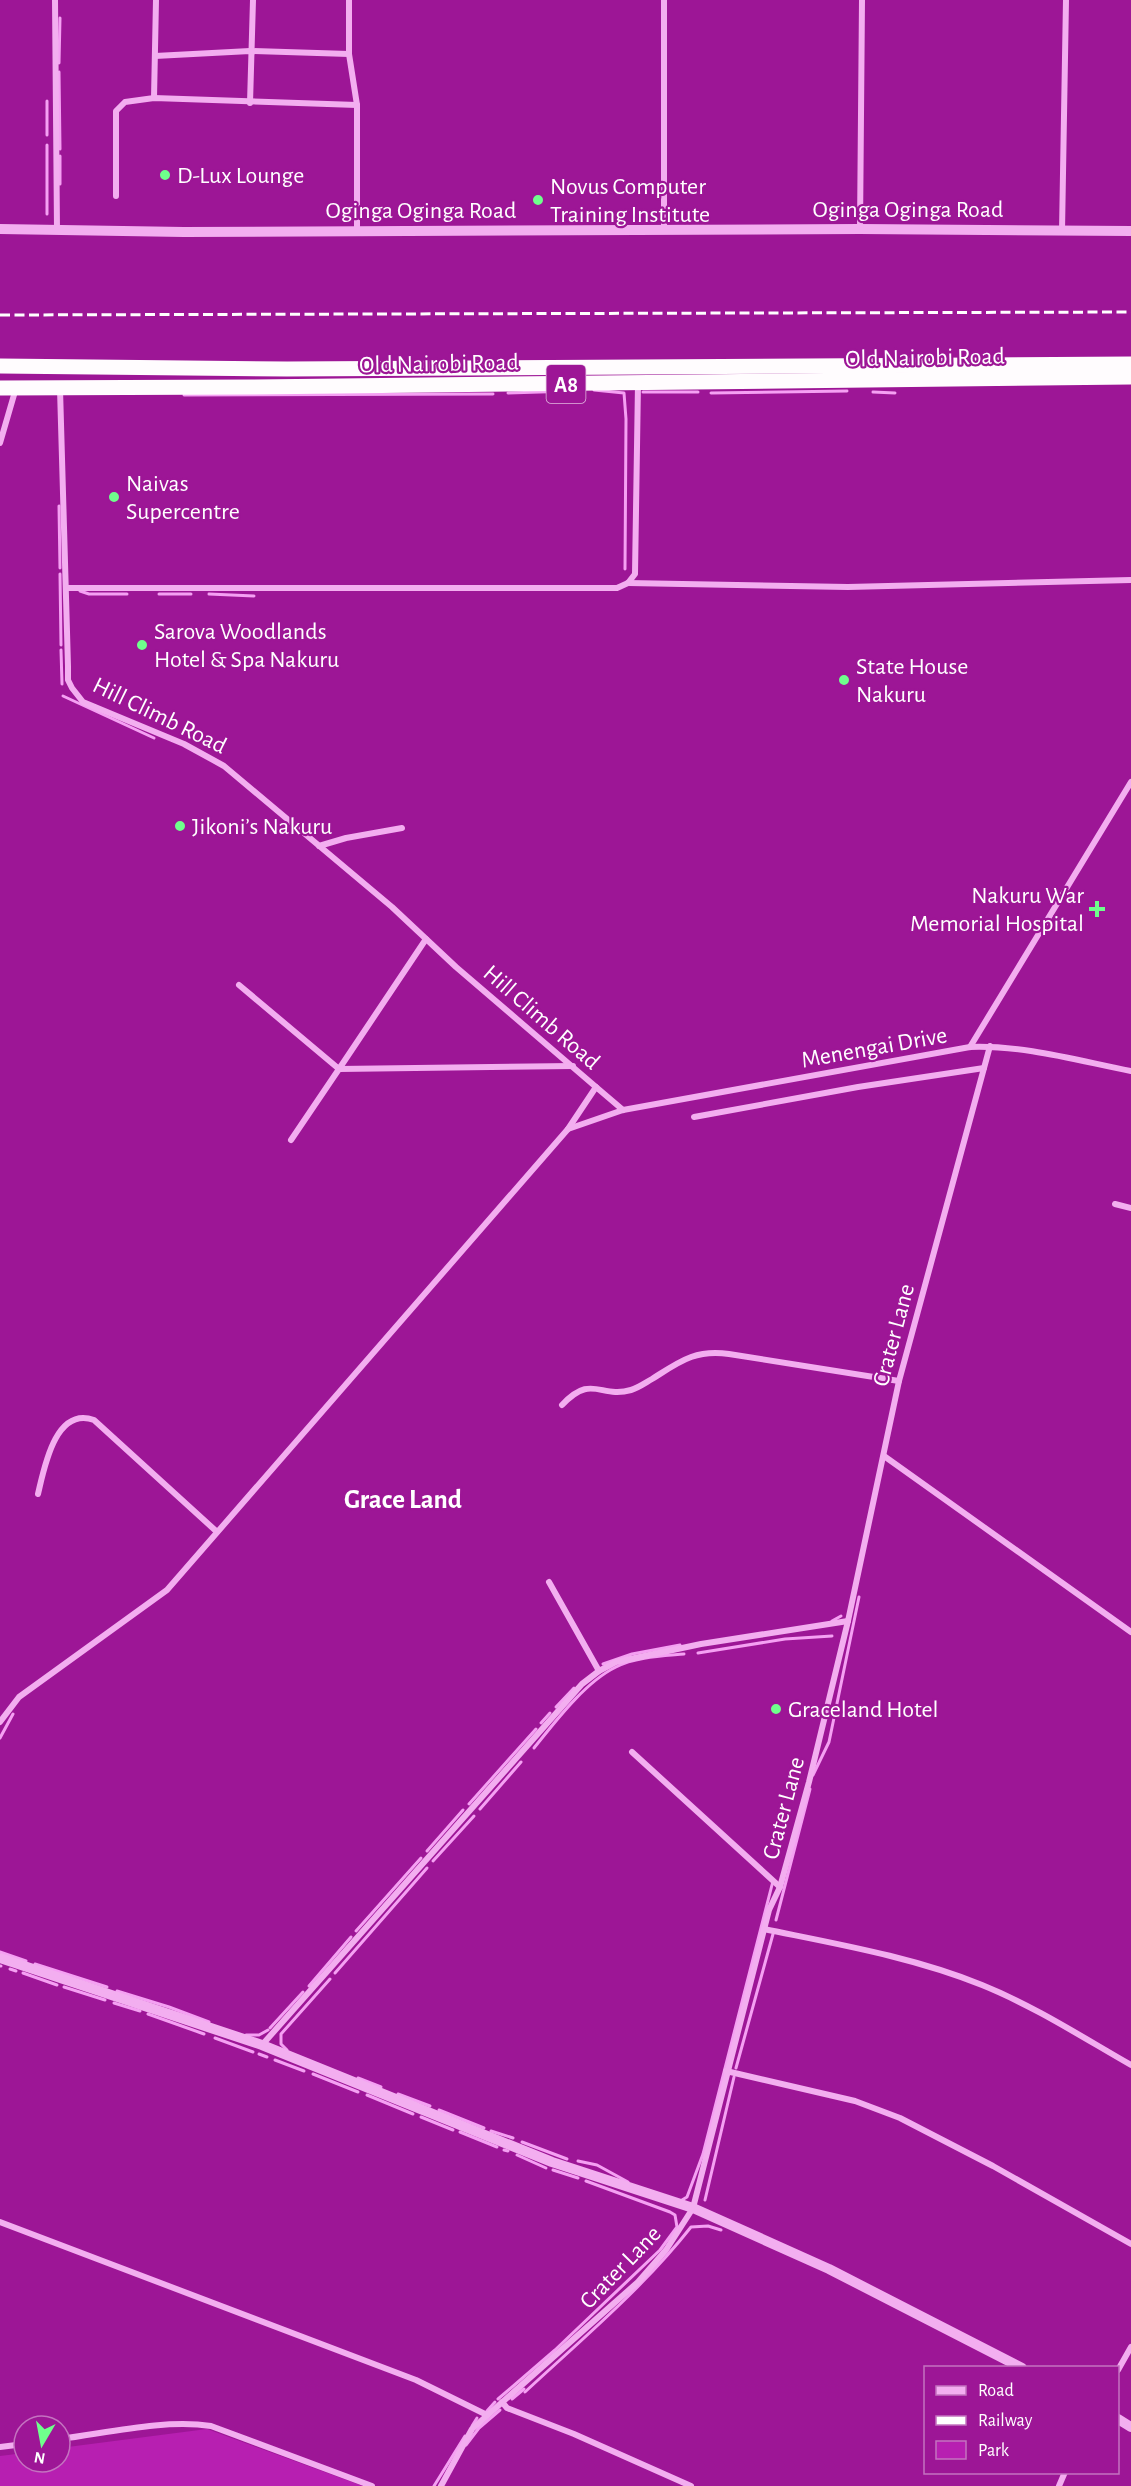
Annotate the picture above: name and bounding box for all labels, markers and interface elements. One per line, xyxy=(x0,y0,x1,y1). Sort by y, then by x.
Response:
place label: D-Lux Lounge xyxy=(177,164,304,188)
marker: D-Lux Lounge xyxy=(158,168,172,182)
place label: Novus Computer Training Institute xyxy=(550,175,710,227)
marker: Novus Computer Training Institute xyxy=(531,193,545,207)
street label: Oginga Oginga Road xyxy=(813,198,1003,222)
street label: Oginga Oginga Road xyxy=(326,199,516,223)
street label: Old Nairobi Road xyxy=(845,345,1005,371)
street label: Old Nairobi Road xyxy=(359,351,519,377)
road number: A8 xyxy=(546,365,586,403)
place label: Naivas Supercentre xyxy=(126,472,240,524)
marker: Naivas Supercentre xyxy=(107,490,121,504)
place label: Sarova Woodlands Hotel & Spa Nakuru xyxy=(154,620,339,672)
marker: Sarova Woodlands Hotel & Spa Nakuru xyxy=(135,638,149,652)
place label: State House Nakuru xyxy=(856,655,968,707)
street label: Hill Climb Road xyxy=(89,673,230,759)
marker: State House Nakuru xyxy=(837,673,851,687)
place label: Jikoni’s Nakuru xyxy=(192,815,332,839)
marker: Jikoni’s Nakuru xyxy=(173,819,187,833)
place label: Nakuru War Memorial Hospital xyxy=(910,884,1084,936)
marker: Nakuru War Memorial Hospital xyxy=(1088,900,1106,918)
street label: Hill Climb Road xyxy=(479,961,604,1075)
street label: Menengai Drive xyxy=(799,1023,949,1073)
street label: Crater Lane xyxy=(869,1281,919,1389)
district label: Grace Land xyxy=(344,1486,462,1513)
place label: Graceland Hotel xyxy=(788,1698,938,1722)
marker: Graceland Hotel xyxy=(769,1702,783,1716)
street label: Crater Lane xyxy=(759,1754,809,1862)
street label: Crater Lane xyxy=(576,2222,666,2314)
legend xyxy=(924,2366,1119,2474)
text: Road xyxy=(978,2382,1014,2400)
text: Railway xyxy=(978,2412,1033,2430)
north arrow xyxy=(12,2414,72,2474)
text: Park xyxy=(978,2442,1010,2460)
text: N xyxy=(33,2449,46,2467)

